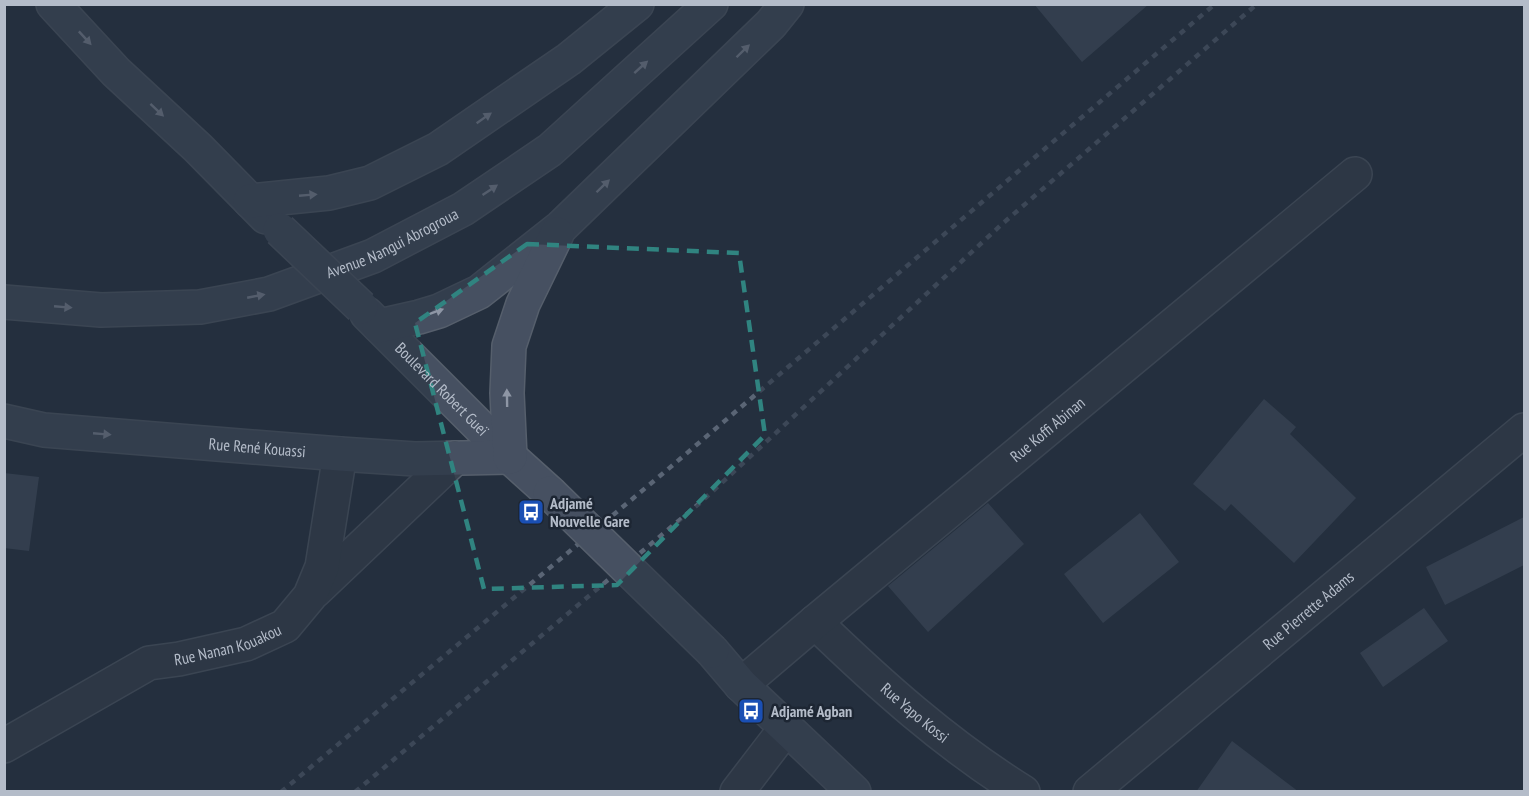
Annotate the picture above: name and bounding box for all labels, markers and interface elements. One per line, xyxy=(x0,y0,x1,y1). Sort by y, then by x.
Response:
one-way arrow xyxy=(77,31,91,45)
one-way arrow xyxy=(736,44,751,58)
one-way arrow xyxy=(633,61,648,74)
one-way arrow xyxy=(149,103,164,116)
one-way arrow xyxy=(475,112,491,124)
one-way arrow xyxy=(596,180,610,194)
one-way arrow xyxy=(482,184,498,196)
one-way arrow xyxy=(298,190,317,200)
street label: Avenue Nangui Abrogroua xyxy=(323,203,461,282)
one-way arrow xyxy=(247,291,266,300)
one-way arrow xyxy=(53,302,72,311)
one-way arrow xyxy=(426,306,444,316)
street label: Boulevard Robert Gueï xyxy=(391,338,493,440)
one-way arrow xyxy=(503,389,512,408)
street label: Rue Koffi Abinan xyxy=(1006,392,1089,466)
one-way arrow xyxy=(93,430,112,439)
street label: Rue René Kouassi xyxy=(208,433,307,461)
place label: Adjamé Nouvelle Gare xyxy=(549,493,630,531)
bus stop icon: Adjamé Nouvelle Gare xyxy=(516,497,546,527)
street label: Rue Pierrette Adams xyxy=(1259,566,1358,654)
street label: Rue Nanan Kouakou xyxy=(173,619,284,670)
street label: Rue Yapo Kossi xyxy=(877,678,953,747)
bus stop icon: Adjamé Agban xyxy=(736,696,766,726)
place label: Adjamé Agban xyxy=(770,701,852,721)

